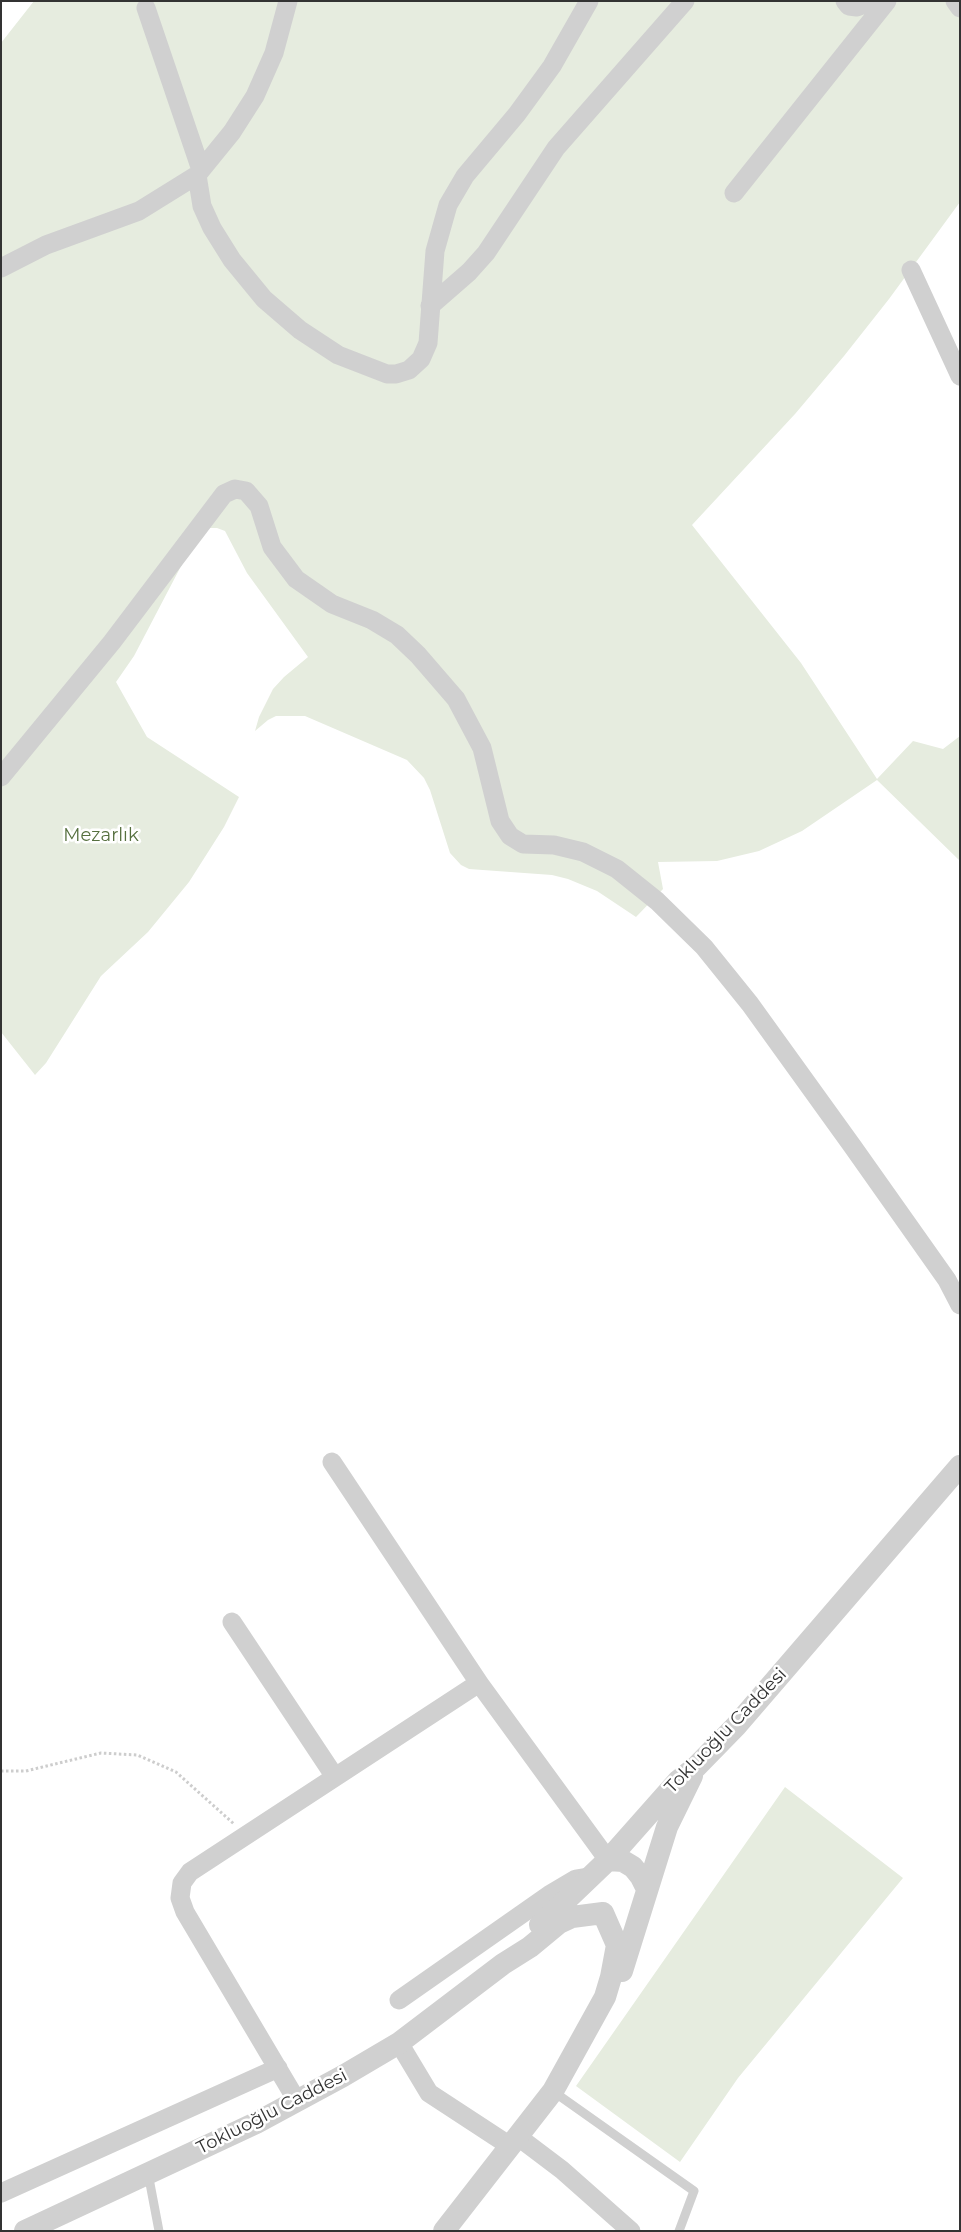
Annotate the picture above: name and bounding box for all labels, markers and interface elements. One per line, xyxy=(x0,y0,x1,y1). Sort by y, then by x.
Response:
park label: Mezarlık xyxy=(63,825,139,847)
street label: Tokluoğlu Caddesi xyxy=(661,1664,791,1798)
street label: Tokluoğlu Caddesi xyxy=(193,2065,351,2159)

